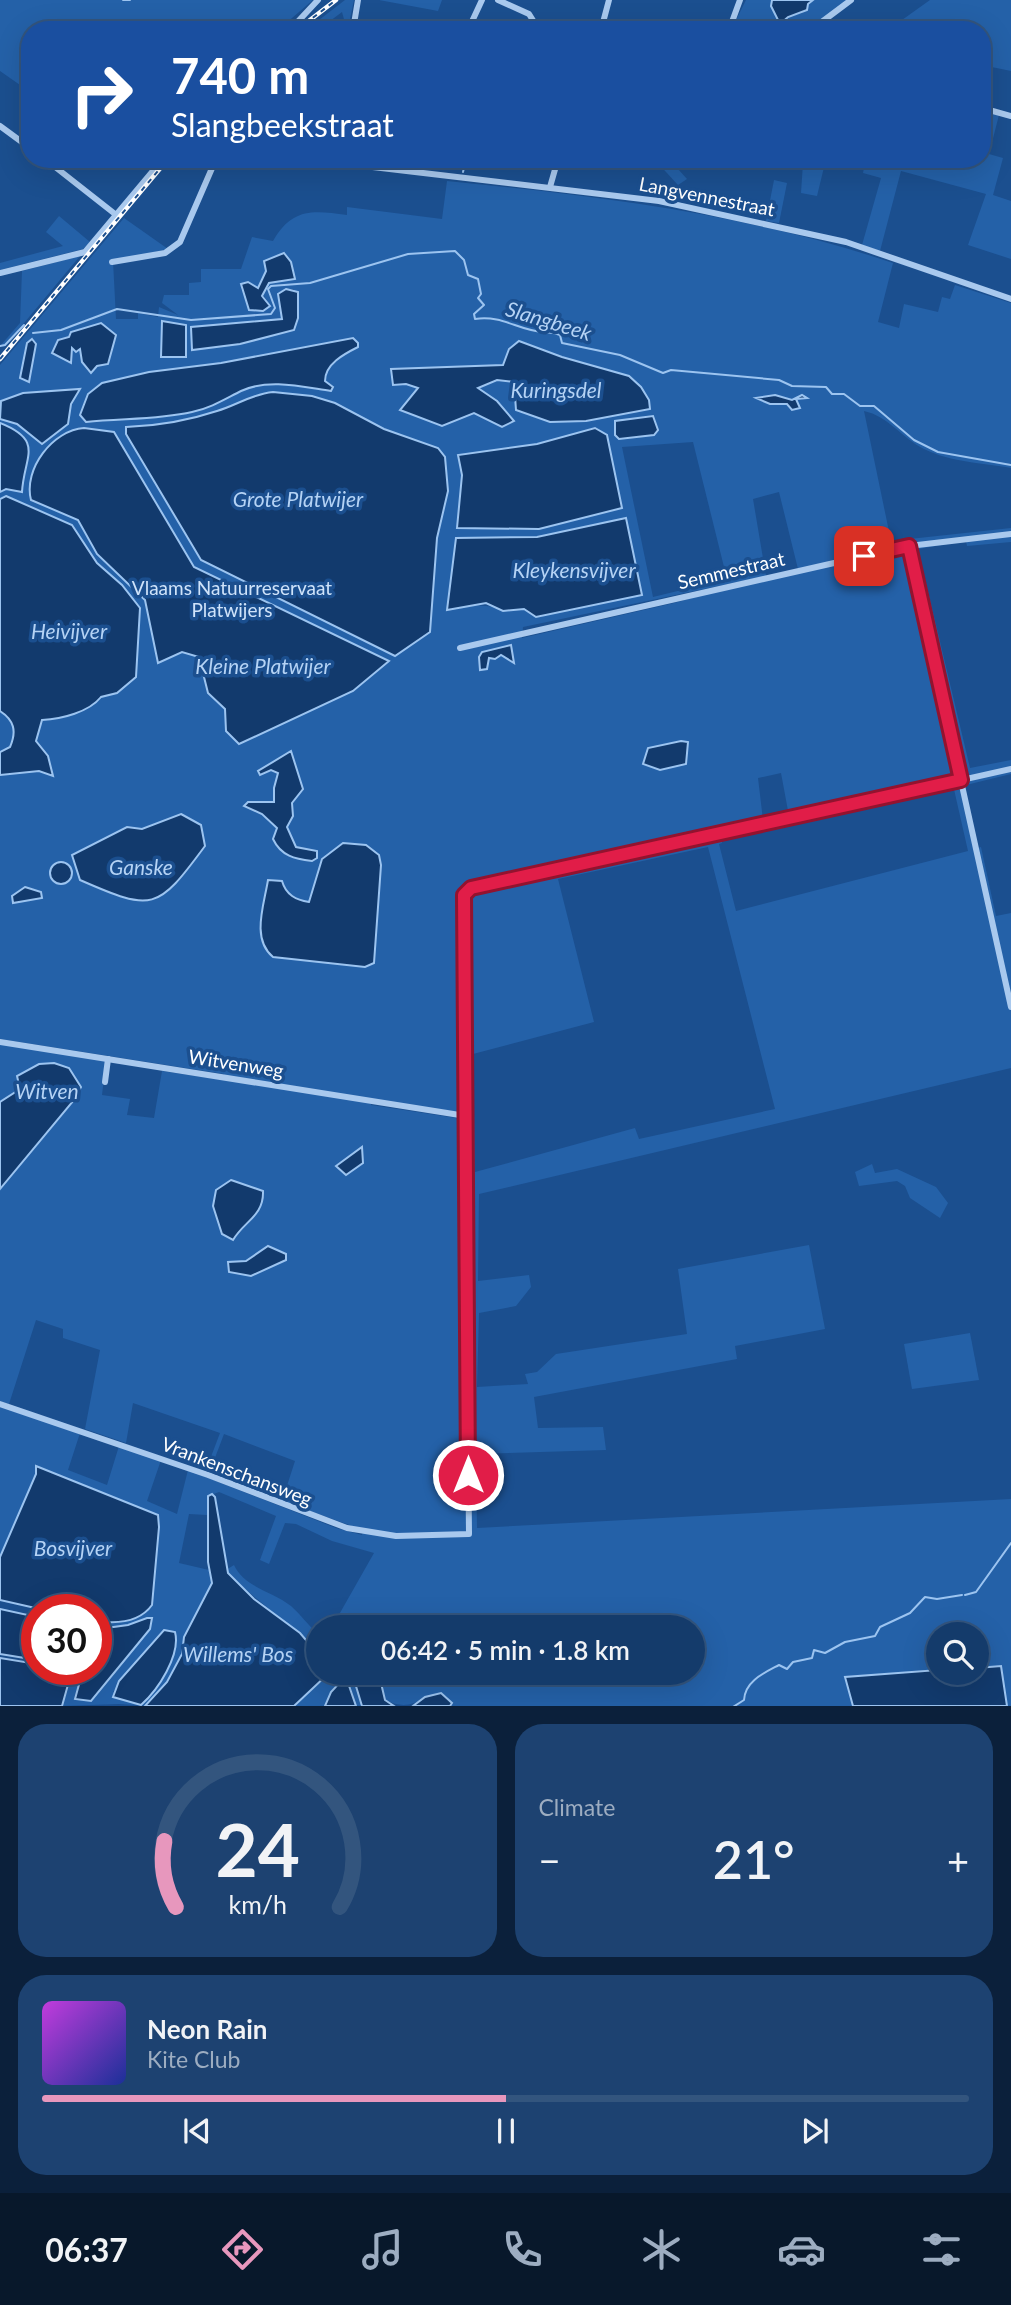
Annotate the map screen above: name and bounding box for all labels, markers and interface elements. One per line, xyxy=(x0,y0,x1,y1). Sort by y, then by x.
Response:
text: 740 m xyxy=(171,46,309,104)
icon: right xyxy=(56,49,147,140)
text: Slangbeekstraat xyxy=(171,105,394,144)
street label: Langvennestraat xyxy=(637,172,777,220)
water label: Slangbeek xyxy=(503,295,596,345)
water label: Kuringsdel xyxy=(510,377,602,402)
water label: Grote Platwijer xyxy=(233,486,364,511)
pin xyxy=(834,526,894,586)
icon: arrive xyxy=(845,537,883,575)
street label: Semmestraat xyxy=(675,546,787,593)
water label: Kleykensvijver xyxy=(512,557,636,582)
park label: Vlaams Natuurreservaat Platwijers xyxy=(132,576,332,621)
water label: Heivijver xyxy=(31,618,108,643)
water label: Kleine Platwijer xyxy=(195,653,331,678)
water label: Ganske xyxy=(109,854,173,879)
street label: Witvenweg xyxy=(187,1044,285,1082)
water label: Witven xyxy=(15,1078,79,1103)
street label: Vrankenschansweg xyxy=(159,1432,316,1510)
position arrow xyxy=(431,1438,505,1512)
water label: Bosvijver xyxy=(34,1535,113,1560)
speed limit sign: 30 xyxy=(21,1594,112,1685)
map controls xyxy=(926,1622,989,1685)
button: search xyxy=(926,1622,989,1685)
text: 06:42 · 5 min · 1.8 km xyxy=(381,1634,630,1666)
water label: Willems' Bos xyxy=(183,1641,293,1666)
text: Climate xyxy=(539,1793,615,1821)
text: 24 xyxy=(215,1805,299,1893)
text: 21° xyxy=(713,1828,795,1890)
text: − xyxy=(539,1837,561,1883)
text: + xyxy=(947,1837,969,1883)
text: km/h xyxy=(228,1888,287,1918)
text: Neon Rain xyxy=(147,2013,267,2045)
text: Kite Club xyxy=(147,2045,240,2073)
icon: previous xyxy=(178,2112,216,2150)
icon: pause xyxy=(487,2112,525,2150)
icon: next xyxy=(796,2112,834,2150)
icon: directions xyxy=(218,2225,267,2274)
icon: music xyxy=(358,2225,407,2274)
icon: phone xyxy=(498,2225,547,2274)
icon: climate xyxy=(637,2225,686,2274)
icon: car xyxy=(777,2225,826,2274)
icon: filters xyxy=(917,2225,966,2274)
text: 06:37 xyxy=(45,2230,128,2269)

